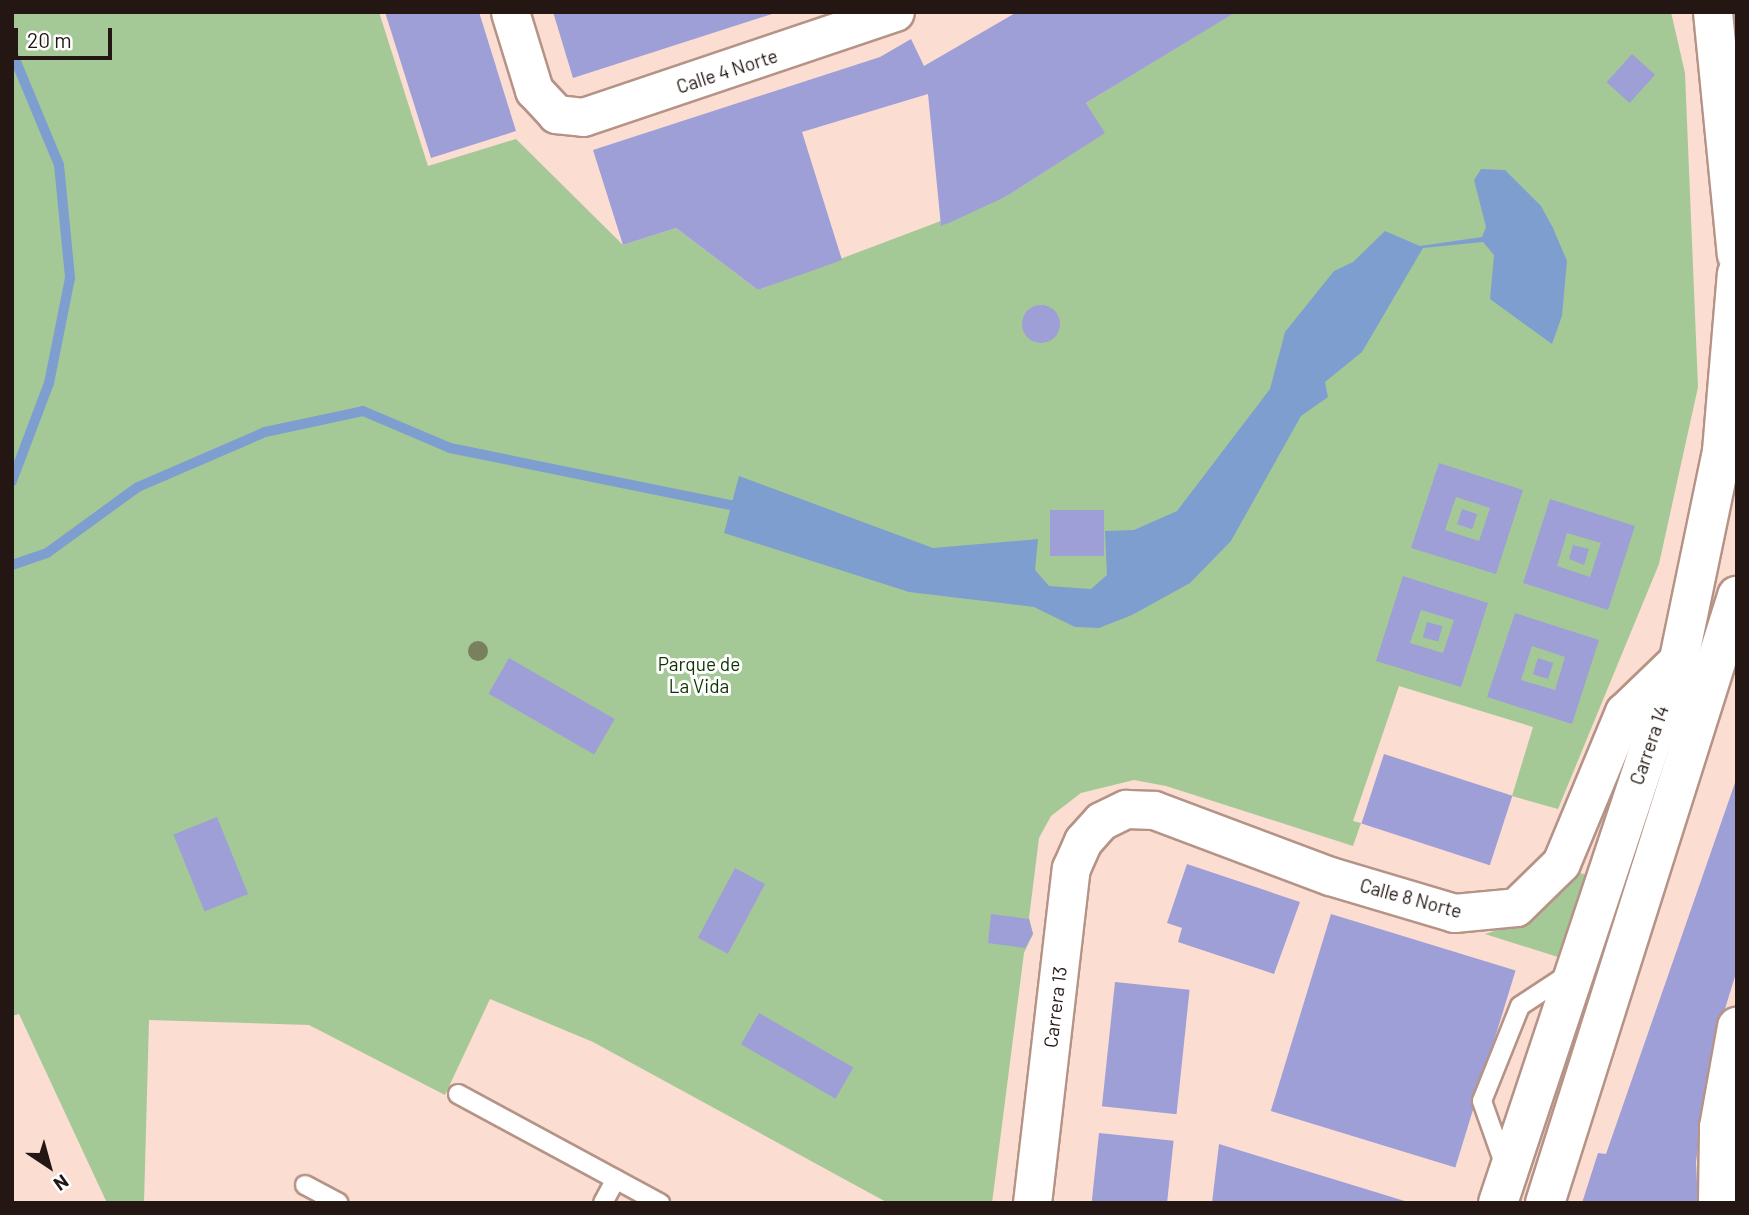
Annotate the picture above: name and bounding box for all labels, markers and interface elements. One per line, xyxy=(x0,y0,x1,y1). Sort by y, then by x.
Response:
scale bar xyxy=(18,14,116,58)
text: 20 m xyxy=(27,27,72,52)
street label: Calle 4 Norte xyxy=(673,44,781,98)
park label: Parque de La Vida xyxy=(658,653,740,697)
street label: Carrera 14 xyxy=(1625,702,1673,788)
street label: Calle 8 Norte xyxy=(1358,873,1464,923)
street label: Carrera 13 xyxy=(1039,965,1071,1049)
north arrow xyxy=(14,1131,84,1201)
text: N xyxy=(50,1170,74,1196)

